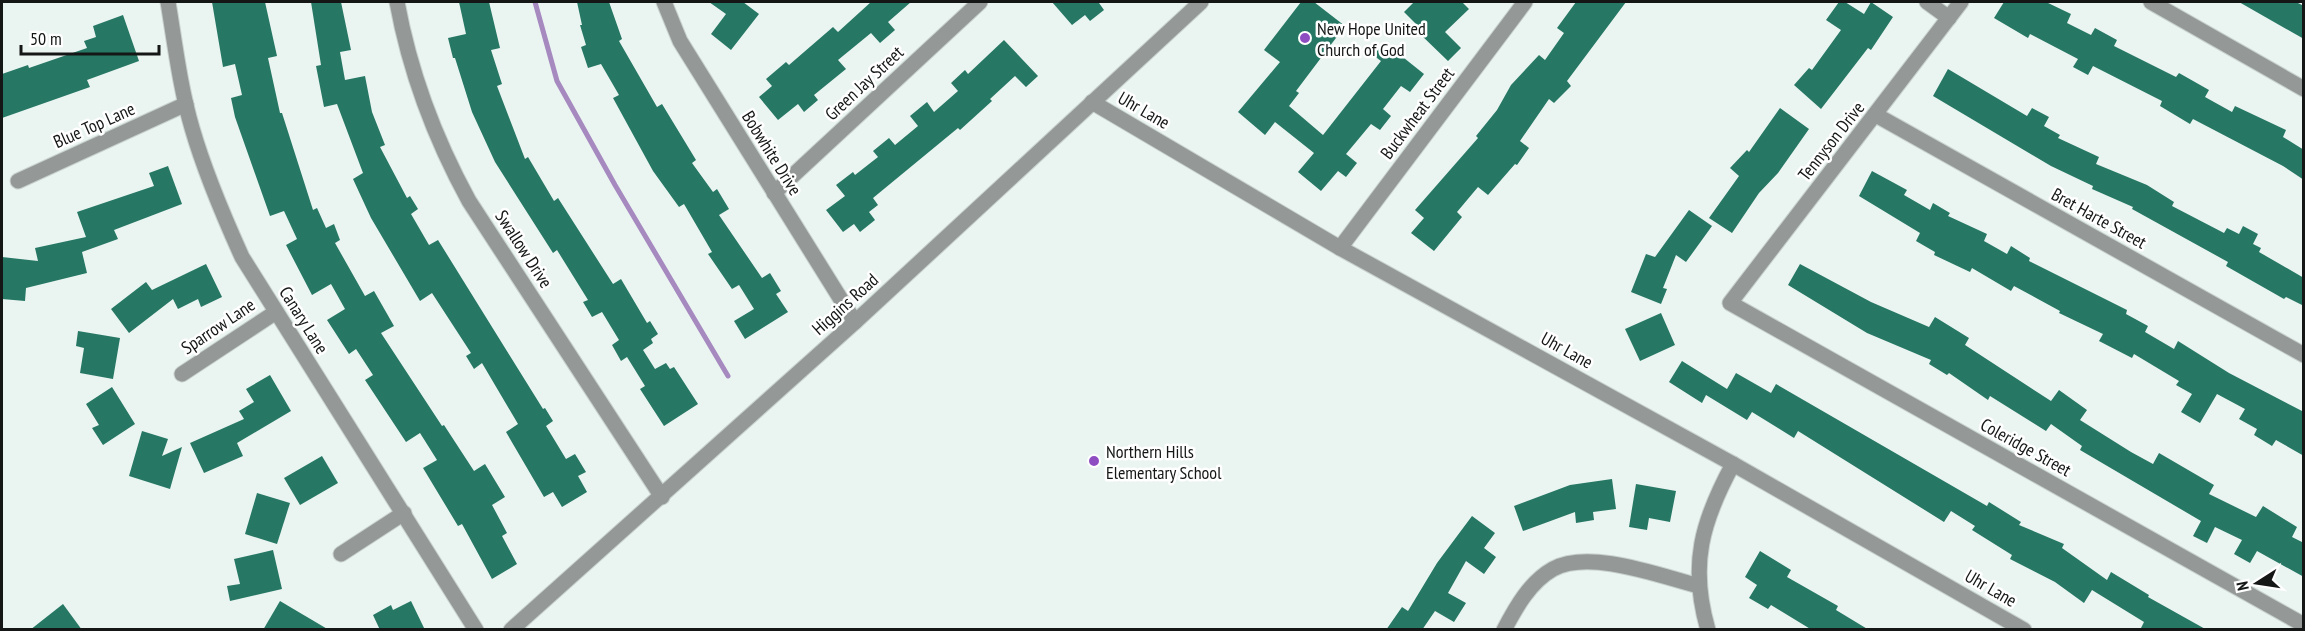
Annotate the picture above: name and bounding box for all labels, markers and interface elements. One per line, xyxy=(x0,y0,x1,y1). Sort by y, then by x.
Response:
place label: New Hope United Church of God xyxy=(1317,17,1426,61)
scale bar xyxy=(21,18,159,56)
text: 50 m xyxy=(30,27,62,50)
marker: New Hope United Church of God xyxy=(1298,31,1312,45)
street label: Green Jay Street xyxy=(820,41,908,125)
street label: Buckwheat Street xyxy=(1375,63,1459,163)
street label: Uhr Lane xyxy=(1114,86,1174,134)
street label: Blue Top Lane xyxy=(50,97,138,153)
street label: Tennyson Drive xyxy=(1793,97,1869,185)
street label: Bobwhite Drive xyxy=(737,107,807,199)
street label: Bret Harte Street xyxy=(2047,182,2151,254)
street label: Swallow Drive xyxy=(490,206,558,292)
street label: Higgins Road xyxy=(807,268,883,340)
street label: Canary Lane xyxy=(274,282,334,358)
street label: Sparrow Lane xyxy=(177,293,259,359)
street label: Uhr Lane xyxy=(1537,326,1597,374)
street label: Coleridge Street xyxy=(1977,413,2075,481)
place label: Northern Hills Elementary School xyxy=(1106,440,1222,484)
marker: Northern Hills Elementary School xyxy=(1087,454,1101,468)
north arrow xyxy=(2227,553,2287,613)
street label: Uhr Lane xyxy=(1961,564,2021,612)
text: N xyxy=(2232,580,2253,592)

